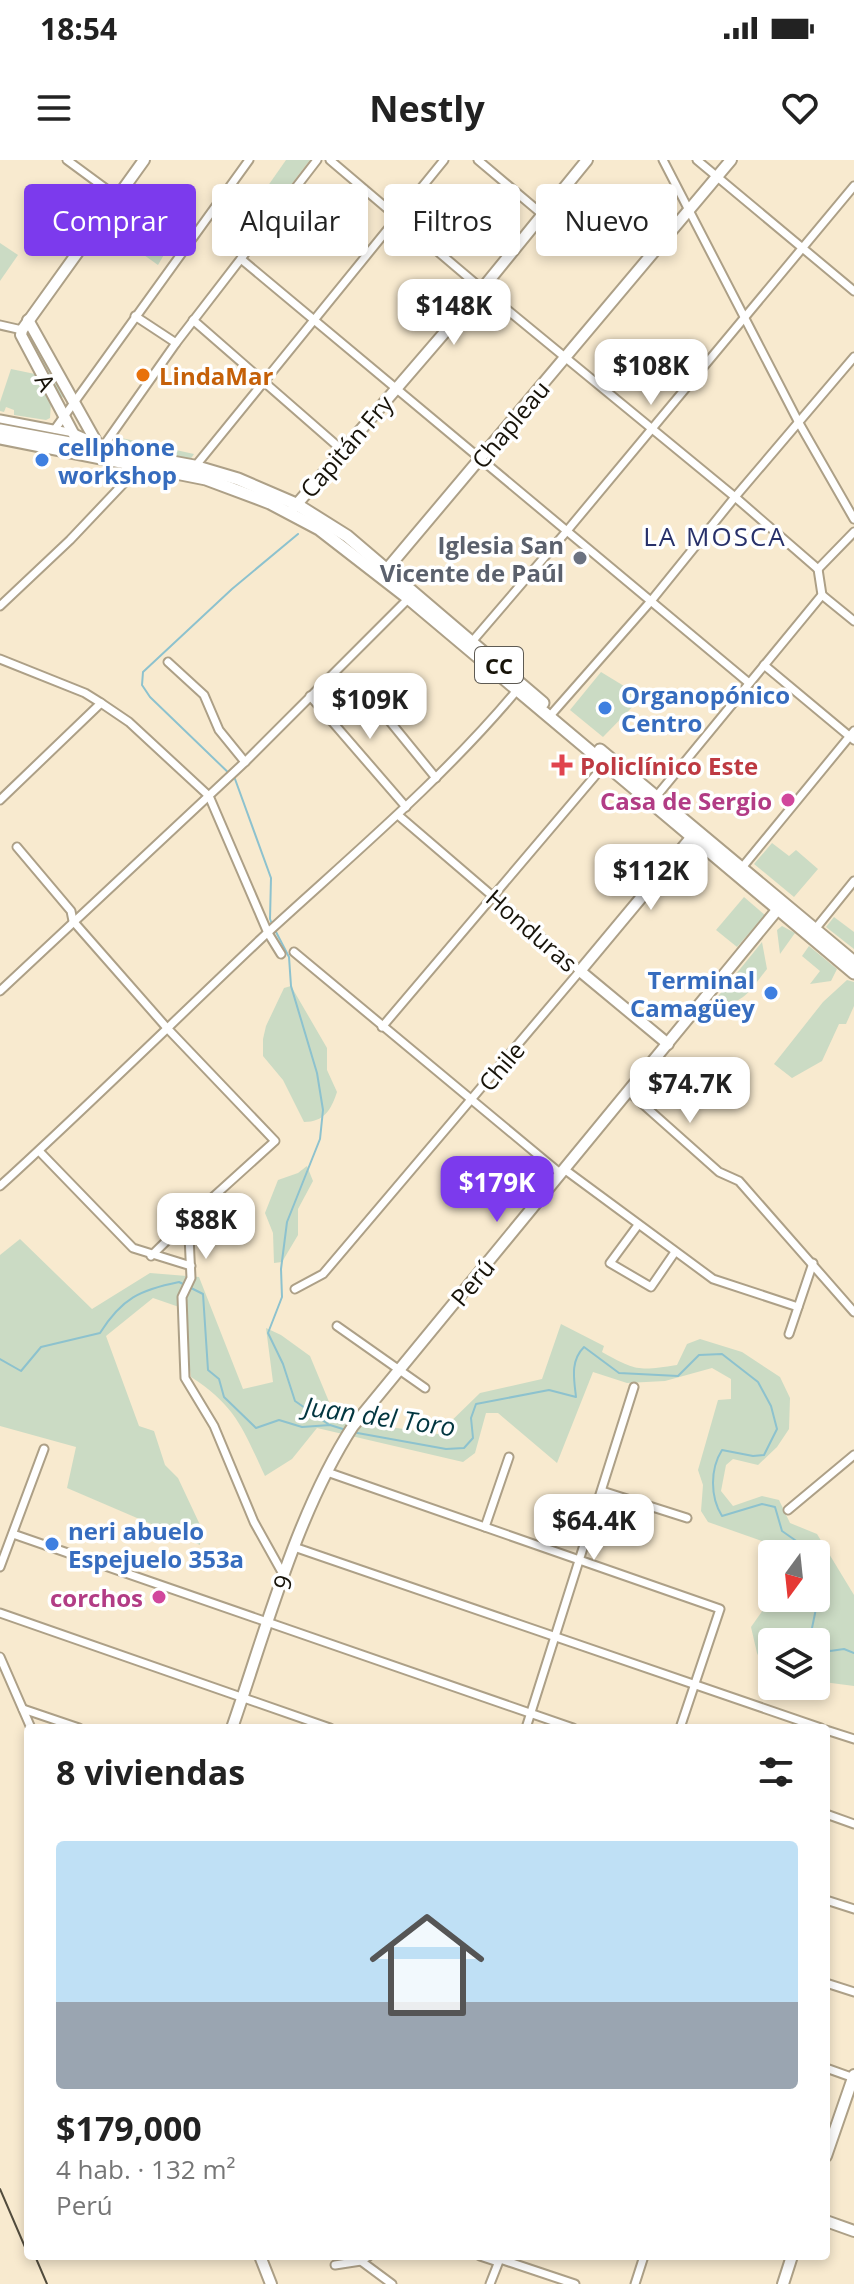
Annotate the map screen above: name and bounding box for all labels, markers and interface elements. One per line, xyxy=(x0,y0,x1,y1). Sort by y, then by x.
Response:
text: 18:54 xyxy=(40,8,117,49)
text: Nestly xyxy=(369,84,485,133)
icon: menu xyxy=(32,86,76,130)
icon: heart xyxy=(778,86,822,130)
chip: Comprar xyxy=(24,184,196,256)
chip: Alquilar xyxy=(212,184,368,256)
chip: Filtros xyxy=(384,184,520,256)
chip: Nuevo xyxy=(536,184,677,256)
pin: $148K xyxy=(398,279,510,347)
text: $148K xyxy=(416,287,492,323)
pin: $108K xyxy=(595,339,707,407)
text: $108K xyxy=(613,347,689,383)
place label: LindaMar xyxy=(159,359,273,392)
marker: LindaMar xyxy=(134,366,152,384)
street label: A xyxy=(28,368,65,397)
street label: Chapleau xyxy=(463,373,557,475)
street label: Capitán Fry xyxy=(292,387,401,504)
place label: cellphone workshop xyxy=(58,430,177,491)
marker: cellphone workshop xyxy=(33,451,51,469)
district label: LA MOSCA xyxy=(643,518,787,554)
place label: Iglesia San Vicente de Paúl xyxy=(380,528,564,589)
marker: Iglesia San Vicente de Paúl xyxy=(571,549,589,567)
road number: CC xyxy=(475,647,523,683)
pin: $109K xyxy=(314,673,426,741)
place label: Organopónico Centro xyxy=(621,678,790,739)
text: $109K xyxy=(332,681,408,717)
marker: Organopónico Centro xyxy=(596,699,614,717)
place label: Policlínico Este xyxy=(580,749,758,782)
marker: Policlínico Este xyxy=(551,754,573,776)
place label: Casa de Sergio xyxy=(600,784,772,817)
marker: Casa de Sergio xyxy=(779,791,797,809)
pin: $112K xyxy=(595,844,707,912)
text: $112K xyxy=(613,852,689,888)
street label: Honduras xyxy=(479,881,585,979)
place label: Terminal Camagüey xyxy=(630,963,755,1024)
marker: Terminal Camagüey xyxy=(762,984,780,1002)
street label: Chile xyxy=(471,1034,531,1098)
pin: $74.7K xyxy=(625,1057,755,1125)
text: $74.7K xyxy=(648,1065,732,1101)
pin: $179K xyxy=(441,1156,553,1224)
text: $179K xyxy=(459,1164,535,1200)
pin: $88K xyxy=(159,1193,253,1261)
text: $88K xyxy=(175,1201,237,1237)
street label: Perú xyxy=(443,1251,501,1313)
water label: Juan del Toro xyxy=(297,1387,458,1444)
pin: $64.4K xyxy=(529,1494,659,1562)
text: $64.4K xyxy=(552,1502,636,1538)
place label: neri abuelo Espejuelo 353a xyxy=(68,1514,244,1575)
marker: neri abuelo Espejuelo 353a xyxy=(43,1535,61,1553)
north arrow xyxy=(758,1540,830,1612)
map controls xyxy=(758,1540,830,1700)
street label: 9 xyxy=(264,1570,300,1594)
place label: corchos xyxy=(50,1581,143,1614)
marker: corchos xyxy=(150,1588,168,1606)
button: layers xyxy=(758,1628,830,1700)
text: 8 viviendas xyxy=(56,1749,245,1795)
icon: filters xyxy=(754,1750,798,1794)
icon: home xyxy=(355,1893,499,2037)
text: $179,000 xyxy=(56,2105,202,2151)
text: 4 hab. · 132 m² xyxy=(56,2151,236,2187)
text: Perú xyxy=(56,2187,113,2223)

